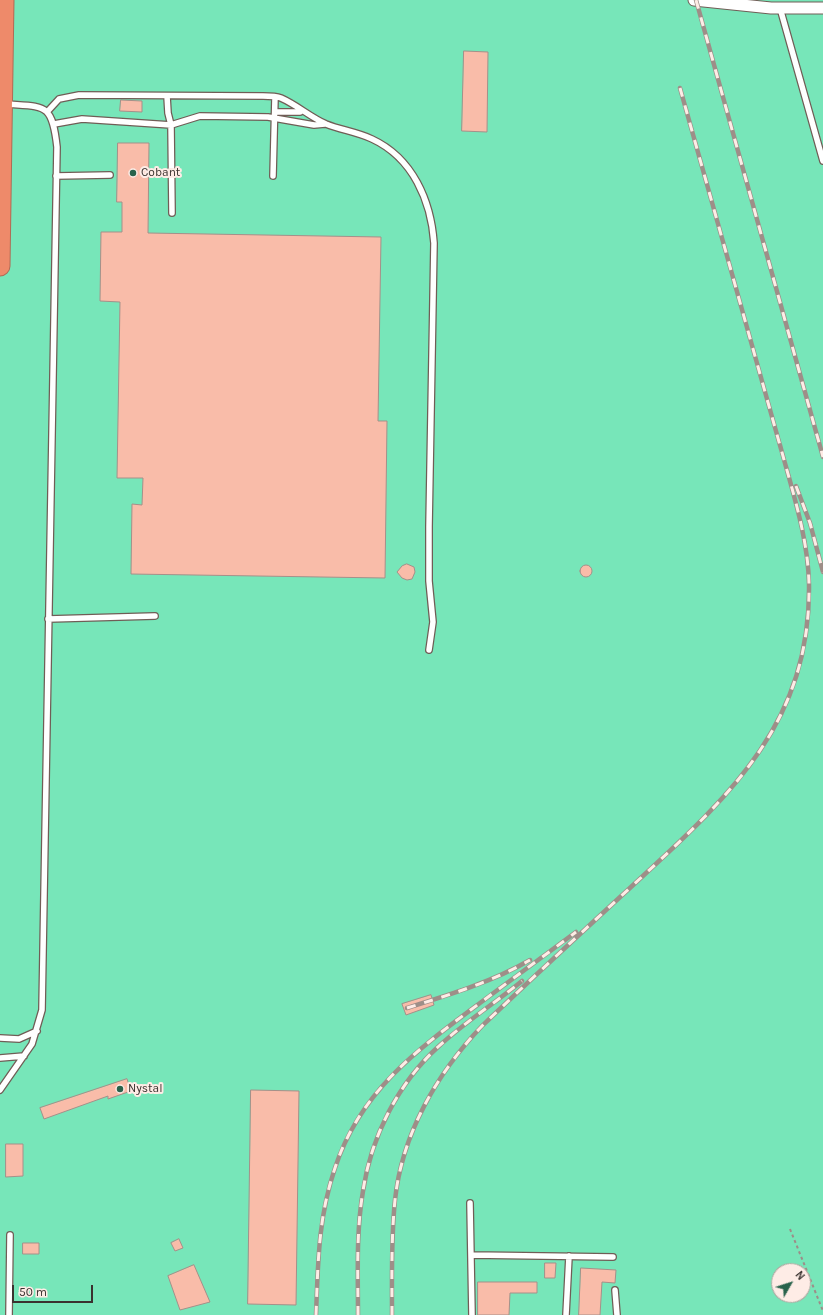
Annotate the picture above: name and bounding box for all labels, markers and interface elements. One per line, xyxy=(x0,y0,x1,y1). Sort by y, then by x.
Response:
place label: Cobant xyxy=(141,166,180,180)
marker: Cobant xyxy=(128,168,138,178)
place label: Nystal xyxy=(128,1082,163,1096)
marker: Nystal xyxy=(115,1084,125,1094)
north arrow xyxy=(771,1263,811,1303)
text: N xyxy=(792,1269,807,1283)
scale bar xyxy=(14,1277,95,1303)
text: 50 m xyxy=(19,1285,47,1299)

